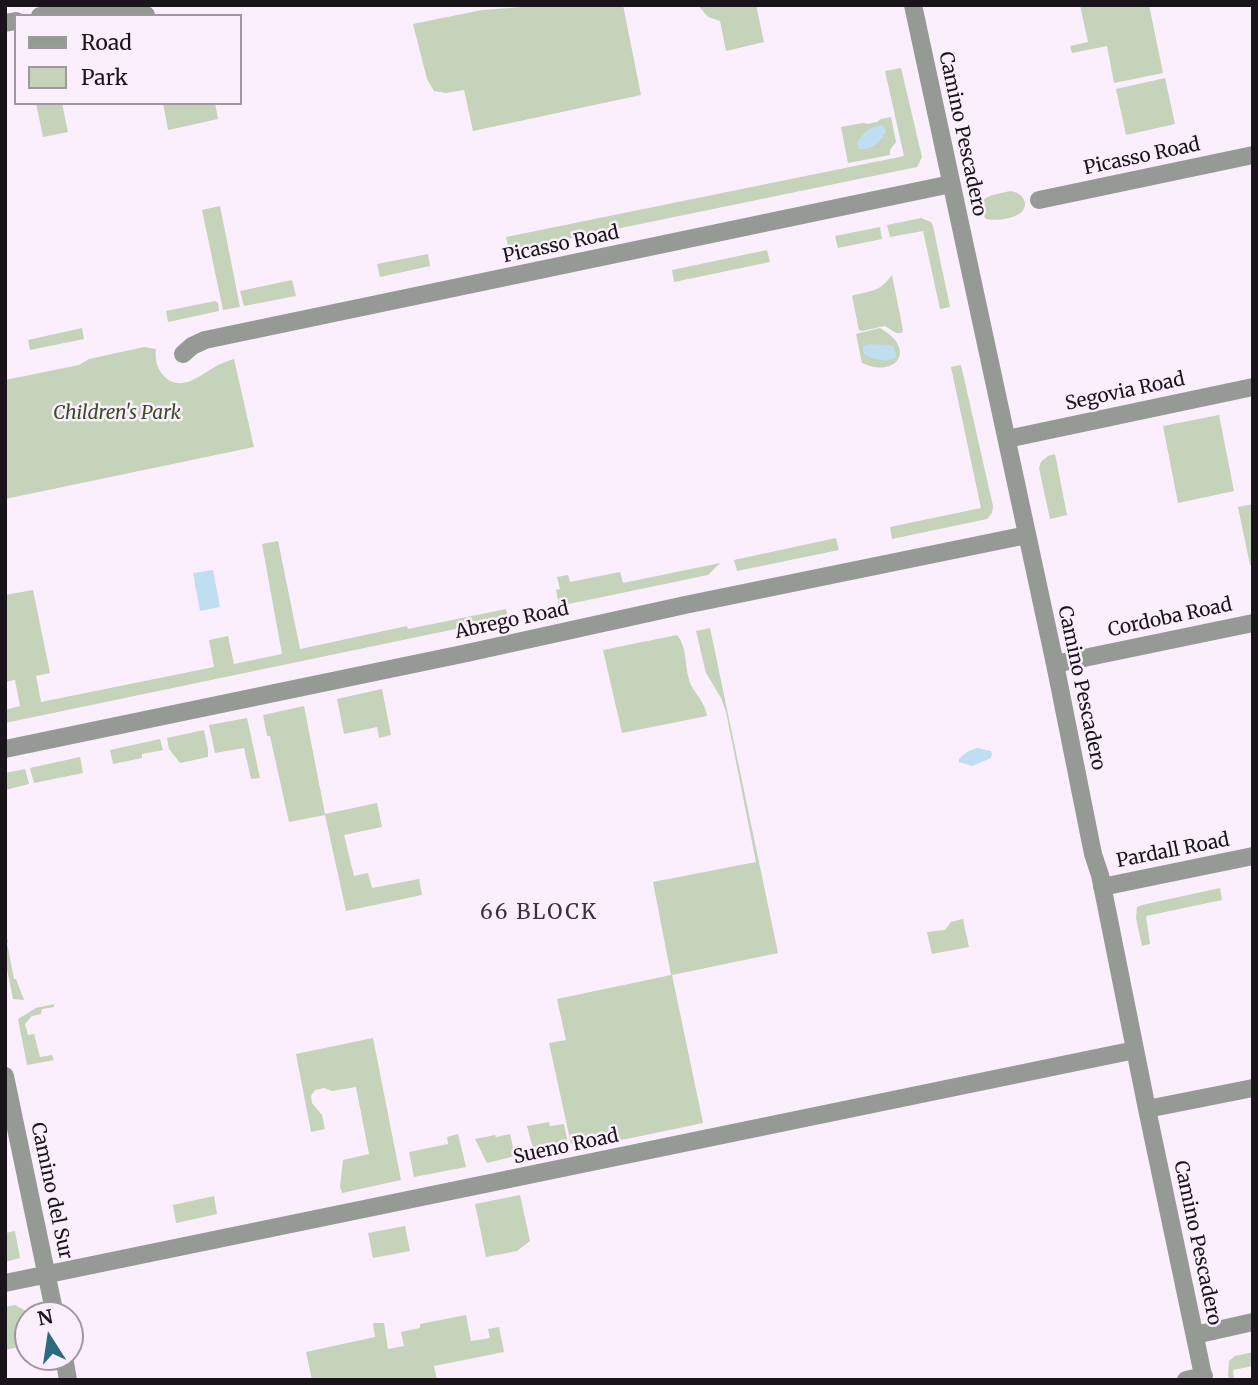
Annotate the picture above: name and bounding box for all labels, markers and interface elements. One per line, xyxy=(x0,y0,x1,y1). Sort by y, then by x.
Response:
legend xyxy=(14,14,242,105)
text: Road xyxy=(81,29,132,56)
street label: Camino Pescadero xyxy=(933,50,991,218)
text: Park xyxy=(81,64,128,91)
street label: Picasso Road xyxy=(1082,134,1202,180)
street label: Picasso Road xyxy=(501,222,621,268)
street label: Segovia Road xyxy=(1063,368,1187,416)
park label: Children's Park xyxy=(53,403,181,425)
street label: Cordoba Road xyxy=(1106,594,1234,642)
street label: Abrego Road xyxy=(453,598,571,644)
street label: Camino Pescadero xyxy=(1052,604,1110,772)
street label: Pardall Road xyxy=(1115,829,1231,873)
district label: 66 BLOCK xyxy=(481,900,597,926)
street label: Camino del Sur xyxy=(25,1121,77,1261)
street label: Sueno Road xyxy=(511,1125,621,1169)
street label: Camino Pescadero xyxy=(1168,1159,1226,1327)
north arrow xyxy=(14,1301,84,1371)
text: N xyxy=(35,1304,55,1331)

